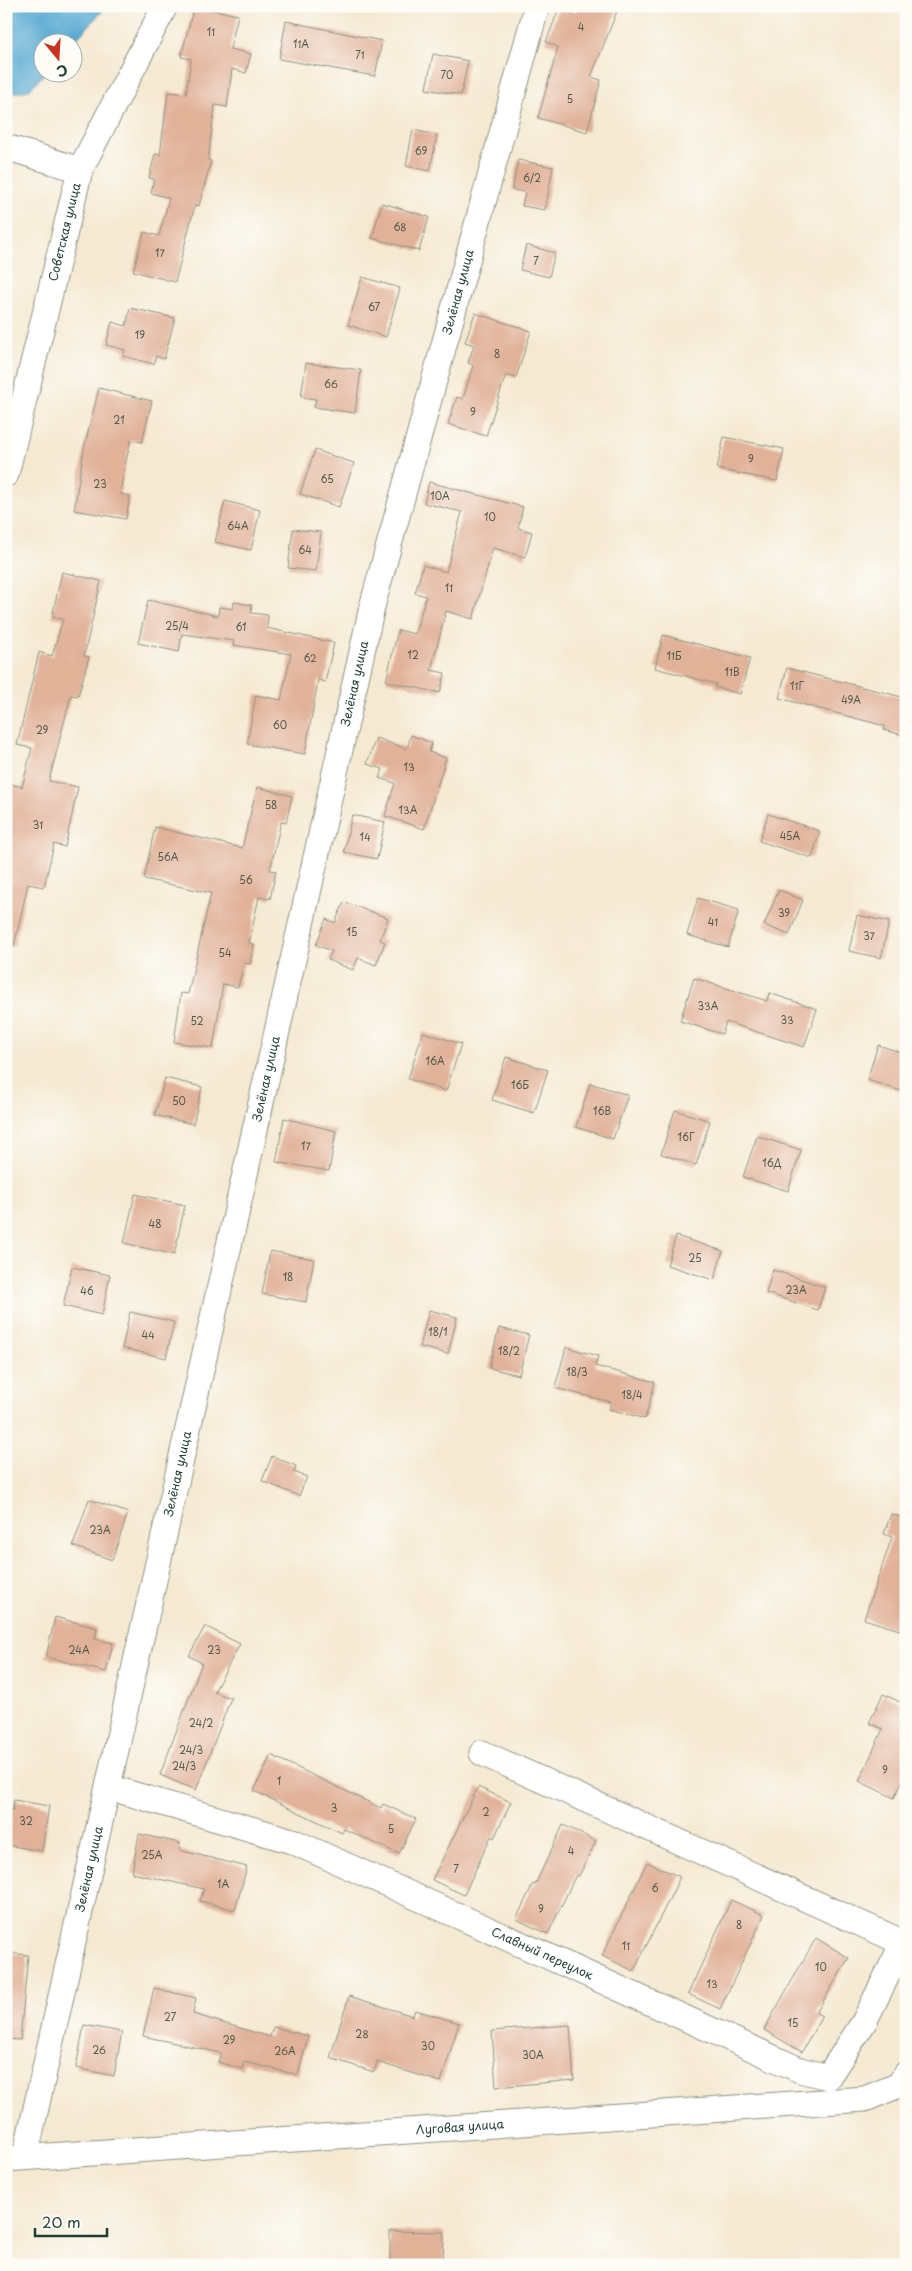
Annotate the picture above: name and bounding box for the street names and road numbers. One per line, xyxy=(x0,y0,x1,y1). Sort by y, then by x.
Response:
street label: Советская улица xyxy=(43,180,85,283)
street label: Зелёная улица xyxy=(437,247,478,336)
street label: Зелёная улица xyxy=(336,638,372,728)
street label: Зелёная улица xyxy=(247,1034,284,1123)
street label: Зелёная улица xyxy=(159,1429,195,1518)
street label: Зелёная улица xyxy=(70,1824,107,1913)
street label: Славный переулок xyxy=(489,1922,597,1984)
street label: Луговая улица xyxy=(415,2114,505,2138)

